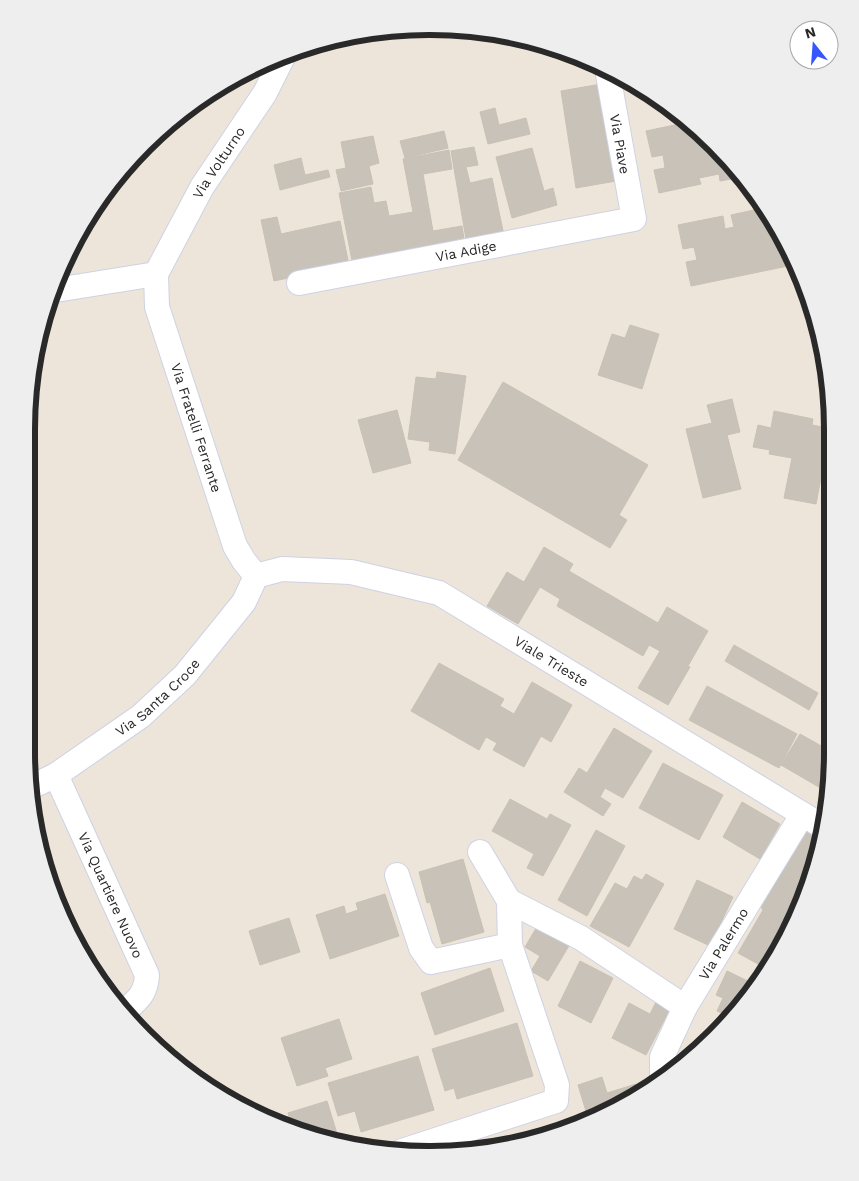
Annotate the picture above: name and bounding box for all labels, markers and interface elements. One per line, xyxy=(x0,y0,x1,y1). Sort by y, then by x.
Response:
north arrow xyxy=(789,20,839,70)
text: N xyxy=(803,23,817,42)
street label: Via Piave xyxy=(607,113,633,175)
street label: Via Volturno xyxy=(189,124,248,201)
street label: Via Adige xyxy=(434,237,498,265)
street label: Via Fratelli Ferrante xyxy=(168,361,225,494)
street label: Viale Trieste xyxy=(511,633,591,690)
street label: Via Santa Croce xyxy=(112,655,203,739)
street label: Via Quartiere Nuovo xyxy=(75,830,146,961)
street label: Via Palermo xyxy=(695,905,752,983)

